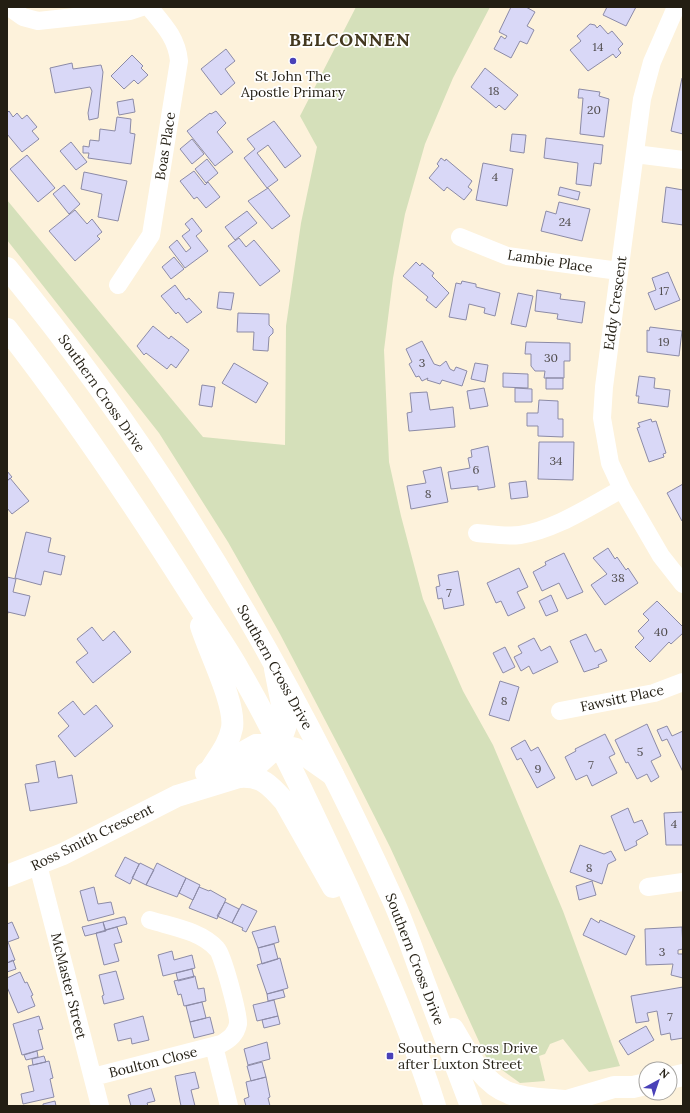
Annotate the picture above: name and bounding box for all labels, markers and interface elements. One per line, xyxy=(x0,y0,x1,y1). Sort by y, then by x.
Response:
district label: BELCONNEN xyxy=(289,28,411,51)
house number: 14 xyxy=(593,39,604,54)
marker: St John The Apostle Primary xyxy=(288,56,298,66)
place label: St John The Apostle Primary xyxy=(240,67,346,101)
house number: 18 xyxy=(488,83,500,98)
house number: 20 xyxy=(587,102,601,117)
street label: Boas Place xyxy=(151,110,179,181)
house number: 4 xyxy=(492,169,499,184)
house number: 24 xyxy=(559,214,572,229)
street label: Lambie Place xyxy=(506,245,594,277)
street label: Eddy Crescent xyxy=(599,254,631,351)
house number: 17 xyxy=(659,283,669,298)
street label: Southern Cross Drive xyxy=(55,331,150,456)
house number: 19 xyxy=(658,334,670,349)
house number: 30 xyxy=(544,350,558,365)
house number: 3 xyxy=(419,355,426,370)
house number: 34 xyxy=(549,453,563,468)
house number: 6 xyxy=(473,462,480,477)
house number: 8 xyxy=(425,486,432,501)
house number: 38 xyxy=(611,570,625,585)
house number: 7 xyxy=(446,585,452,600)
street label: Southern Cross Drive xyxy=(233,602,317,733)
house number: 40 xyxy=(654,624,668,639)
street label: Fawsitt Place xyxy=(579,680,666,716)
house number: 8 xyxy=(501,693,508,708)
house number: 5 xyxy=(637,744,643,759)
house number: 7 xyxy=(588,757,594,772)
house number: 9 xyxy=(535,761,542,776)
street label: Ross Smith Crescent xyxy=(28,799,157,874)
house number: 4 xyxy=(671,816,678,831)
house number: 8 xyxy=(586,860,593,875)
street label: Southern Cross Drive xyxy=(382,891,449,1028)
street label: McMaster Street xyxy=(47,931,91,1042)
house number: 3 xyxy=(659,944,666,959)
house number: 7 xyxy=(667,1009,673,1024)
place label: Southern Cross Drive after Luxton Street xyxy=(398,1039,538,1073)
street label: Boulton Close xyxy=(107,1042,200,1082)
marker: Southern Cross Drive after Luxton Street xyxy=(385,1051,395,1061)
north arrow xyxy=(638,1061,678,1101)
text: N xyxy=(657,1065,673,1082)

